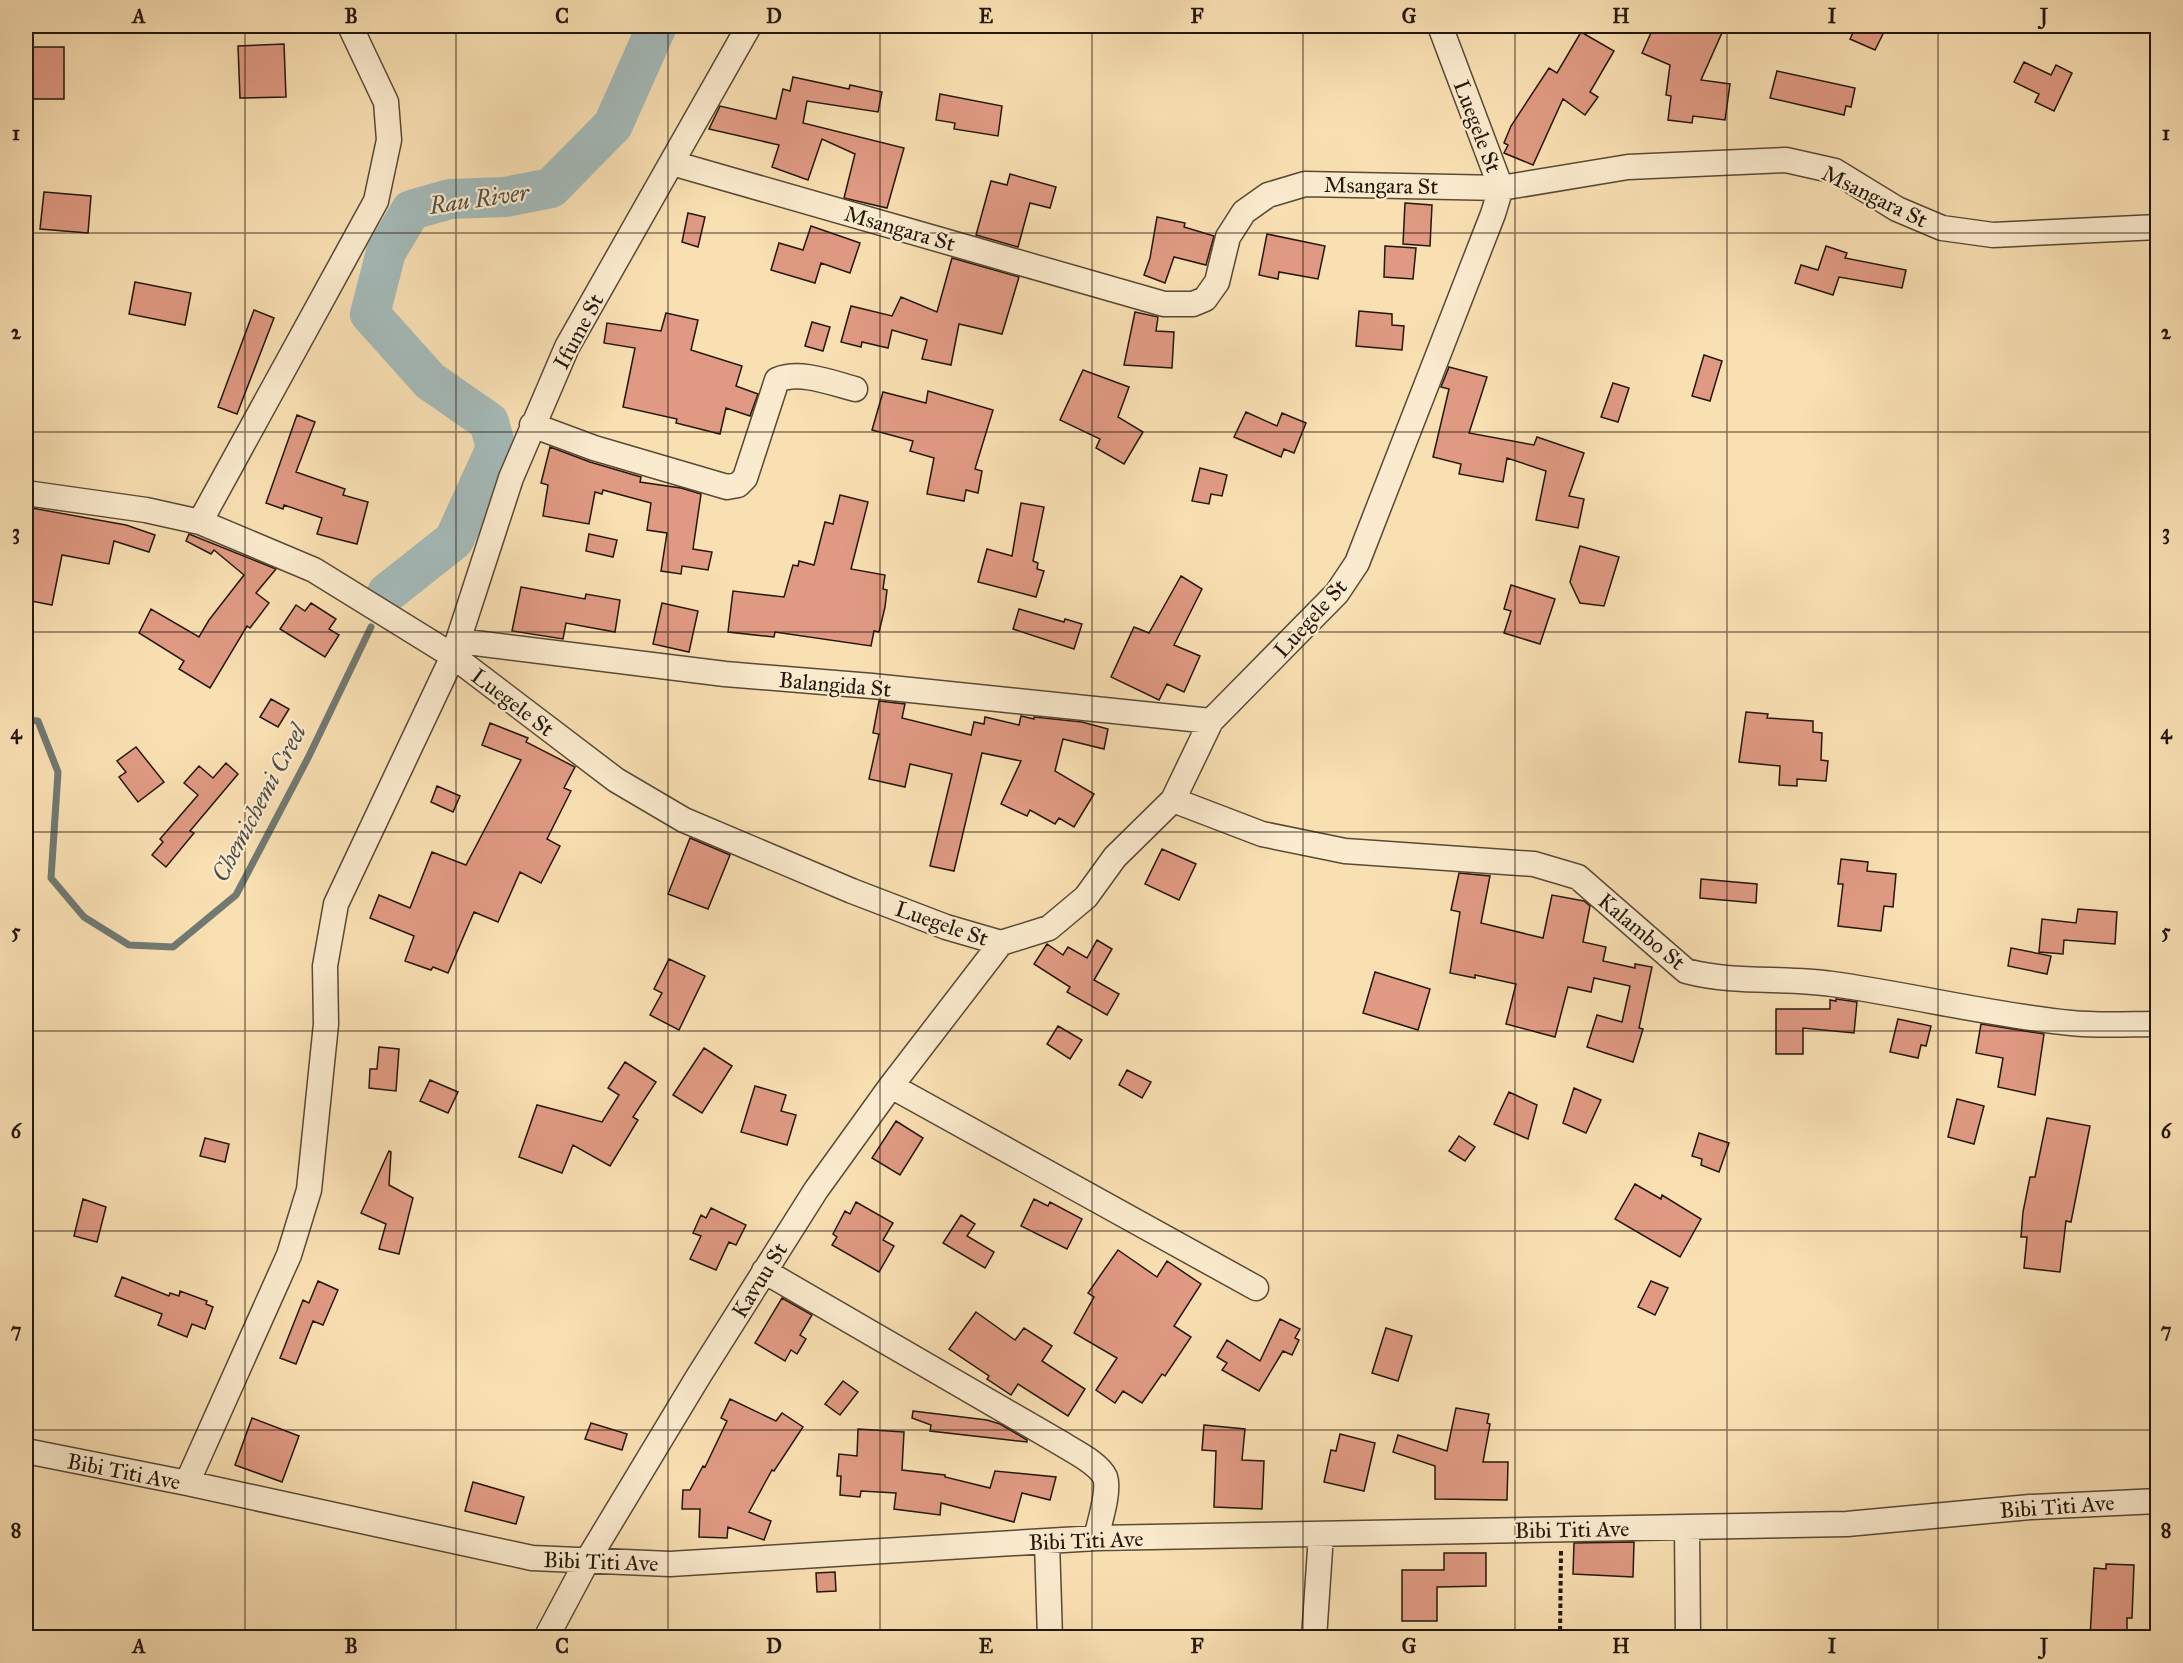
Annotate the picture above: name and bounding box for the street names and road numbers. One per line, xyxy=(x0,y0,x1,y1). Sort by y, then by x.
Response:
street label: Luegele St xyxy=(1448,76,1508,176)
street label: Msangara St xyxy=(1818,159,1932,234)
street label: Msangara St xyxy=(1324,171,1439,200)
street label: Msangara St xyxy=(841,200,959,257)
street label: Ifume St xyxy=(547,289,610,373)
street label: Luegele St xyxy=(1268,573,1353,663)
street label: Luegele St xyxy=(466,662,560,742)
street label: Balangida St xyxy=(778,666,892,703)
street label: Kalambo St xyxy=(1593,887,1691,976)
street label: Luegele St xyxy=(892,895,992,952)
street label: Kavuu St xyxy=(726,1237,793,1323)
street label: Bibi Titi Ave xyxy=(65,1447,183,1496)
street label: Bibi Titi Ave xyxy=(1999,1489,2115,1524)
street label: Bibi Titi Ave xyxy=(1514,1515,1630,1544)
street label: Bibi Titi Ave xyxy=(1028,1525,1144,1556)
street label: Bibi Titi Ave xyxy=(543,1546,659,1577)

